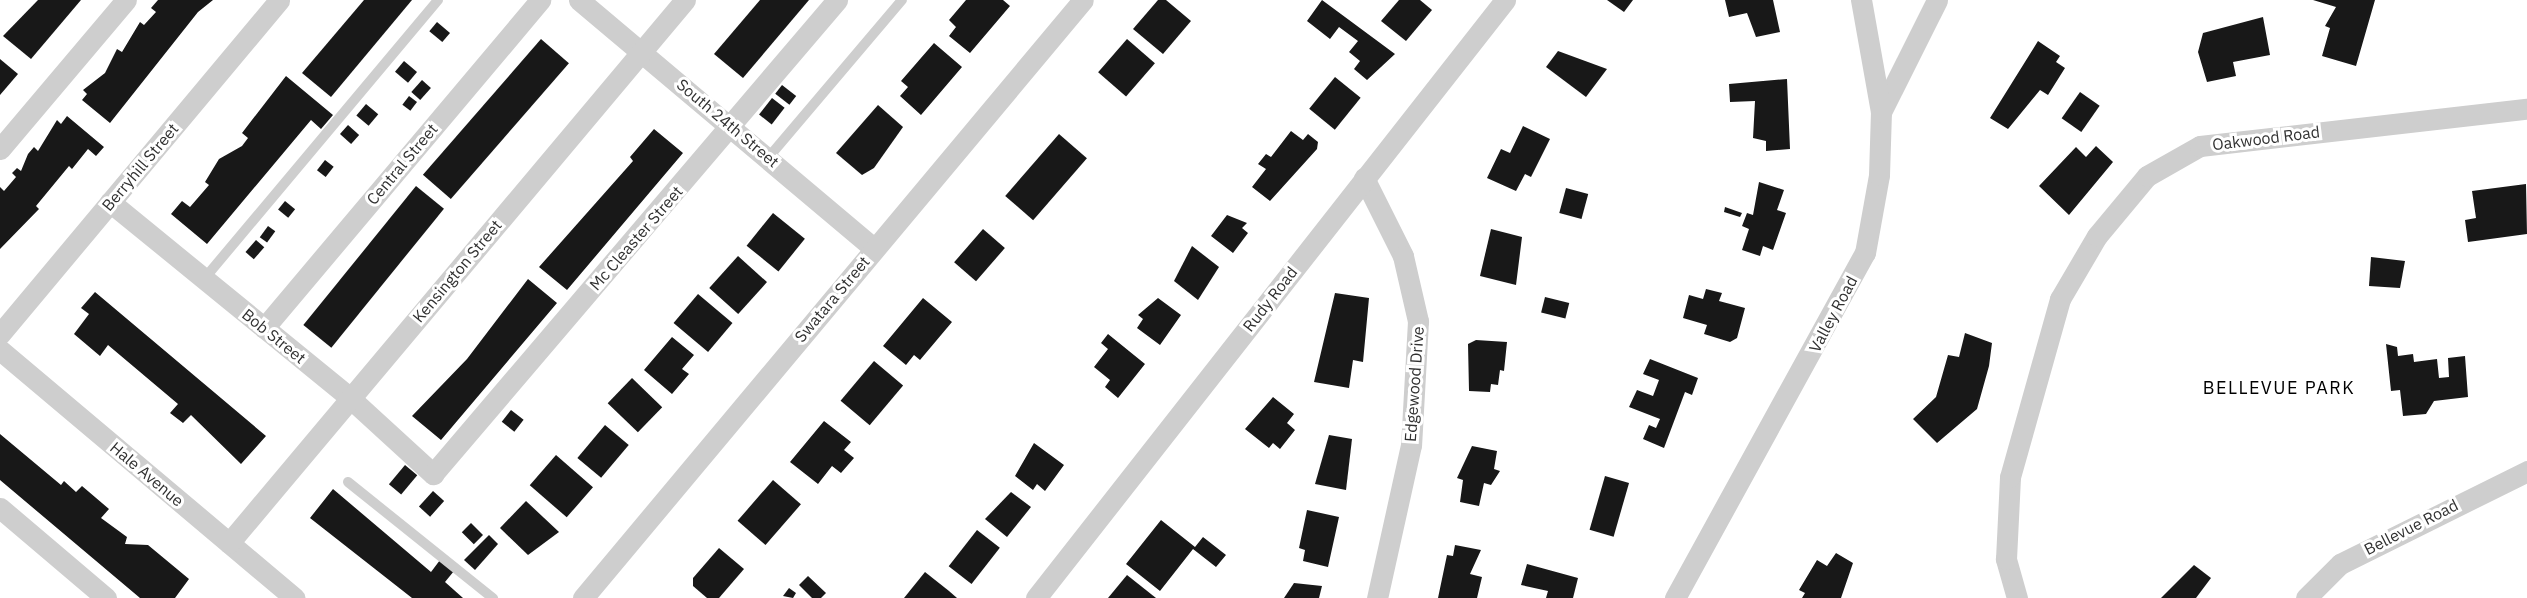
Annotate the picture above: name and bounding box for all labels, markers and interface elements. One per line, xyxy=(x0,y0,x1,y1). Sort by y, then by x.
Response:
street label: South 24th Street xyxy=(673,75,783,171)
street label: Berryhill Street xyxy=(98,119,182,215)
street label: Central Street xyxy=(363,120,441,208)
street label: Oakwood Road xyxy=(2211,122,2321,154)
street label: Mc Cleaster Street xyxy=(585,182,687,294)
street label: Kensington Street xyxy=(408,216,506,326)
street label: Swatara Street xyxy=(791,252,873,346)
street label: Rudy Road xyxy=(1239,263,1301,335)
street label: Valley Road xyxy=(1805,273,1861,355)
street label: Bob Street xyxy=(238,305,310,367)
street label: Edgewood Drive xyxy=(1400,326,1428,442)
district label: BELLEVUE PARK xyxy=(2203,377,2355,399)
street label: Hale Avenue xyxy=(106,438,188,510)
street label: Bellevue Road xyxy=(2361,495,2461,559)

